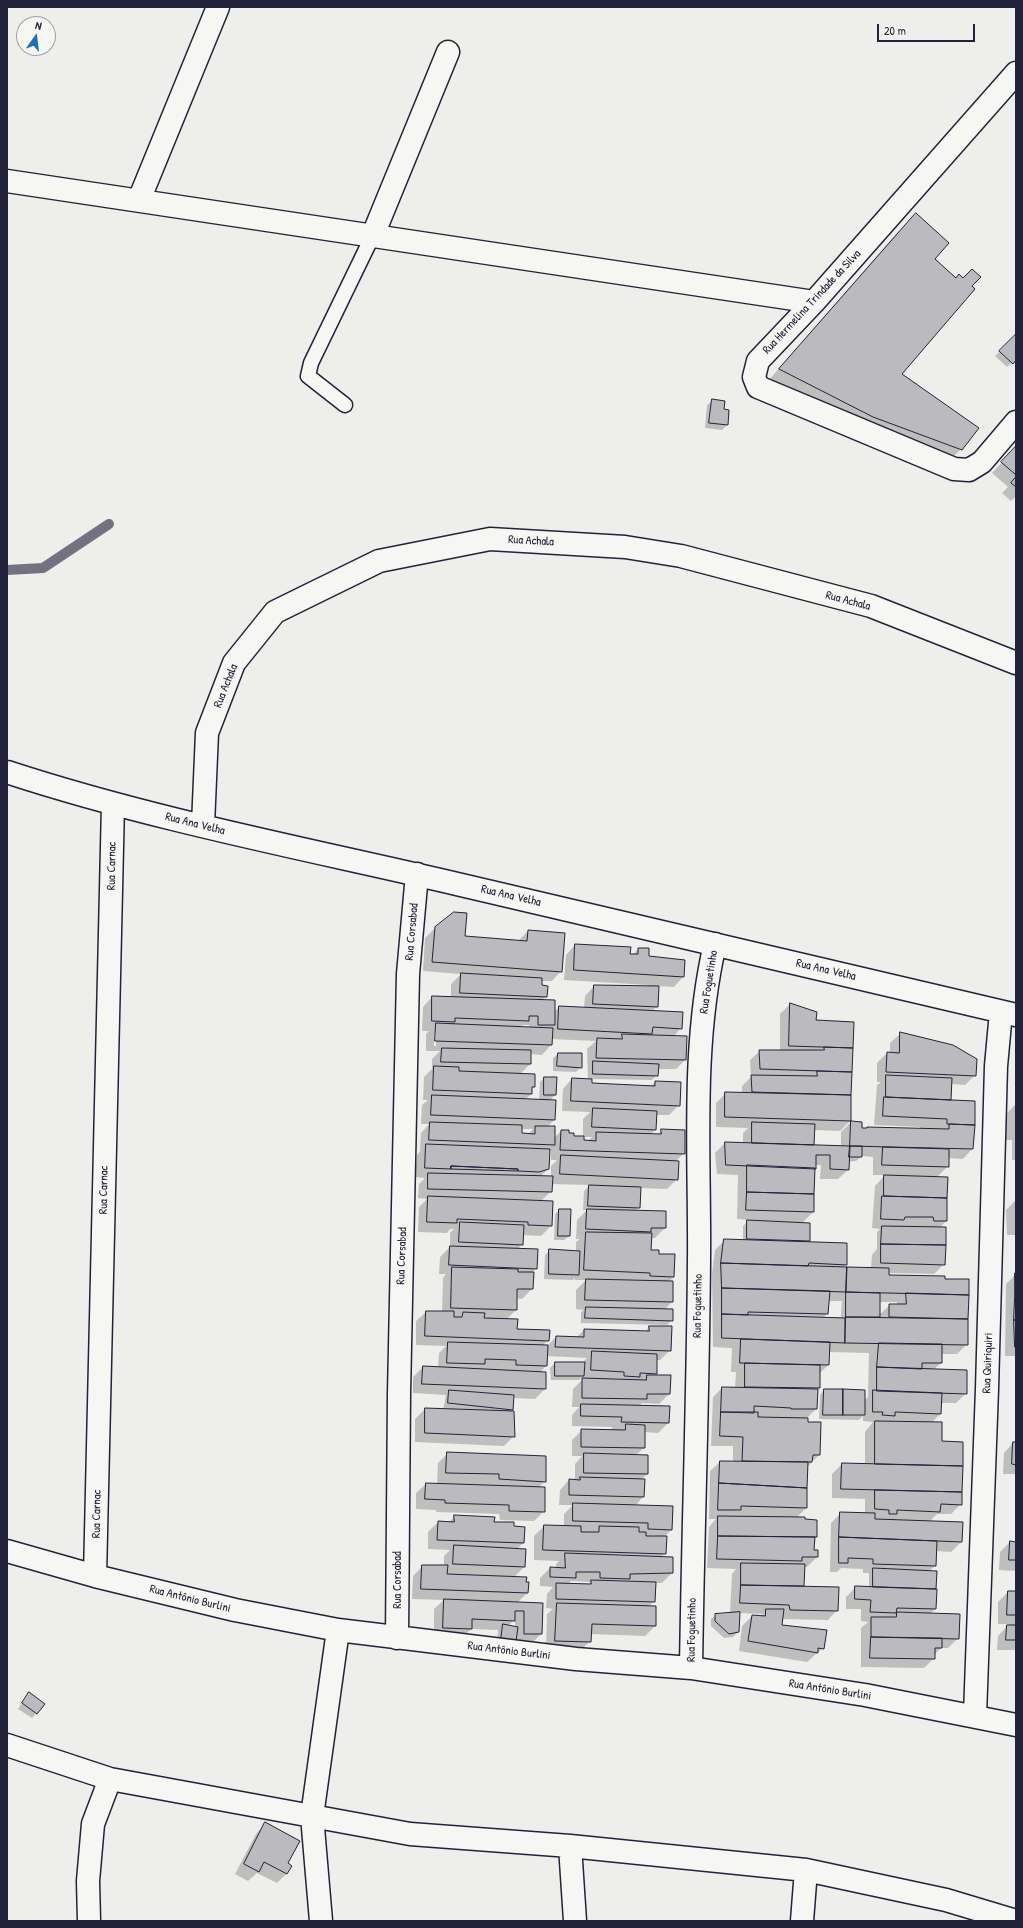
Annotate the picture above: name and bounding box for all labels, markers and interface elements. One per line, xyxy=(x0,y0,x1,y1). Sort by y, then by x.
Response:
north arrow xyxy=(16,16,56,56)
scale bar xyxy=(879,16,977,42)
text: N xyxy=(34,18,43,33)
text: 20 m xyxy=(884,22,906,39)
street label: Rua Hermelina Trindade da Silva xyxy=(760,247,864,357)
street label: Rua Achala xyxy=(508,533,554,549)
street label: Rua Achala xyxy=(824,588,872,614)
street label: Rua Achala xyxy=(211,662,241,710)
street label: Rua Ana Velha xyxy=(164,810,226,838)
street label: Rua Carnac xyxy=(104,842,120,890)
street label: Rua Ana Velha xyxy=(480,882,542,910)
street label: Rua Corsabad xyxy=(402,903,422,961)
street label: Rua Foguetinho xyxy=(697,949,721,1015)
street label: Rua Ana Velha xyxy=(795,956,857,984)
street label: Rua Carnac xyxy=(96,1166,112,1214)
street label: Rua Corsabad xyxy=(394,1227,410,1285)
street label: Rua Foguetinho xyxy=(690,1274,706,1338)
street label: Rua Quiriquiri xyxy=(980,1332,996,1394)
street label: Rua Carnac xyxy=(89,1490,105,1538)
street label: Rua Corsabad xyxy=(391,1551,405,1609)
street label: Rua Antônio Burlini xyxy=(148,1582,232,1616)
street label: Rua Foguetinho xyxy=(684,1598,700,1662)
street label: Rua Antônio Burlini xyxy=(467,1639,551,1663)
street label: Rua Antônio Burlini xyxy=(788,1676,872,1704)

